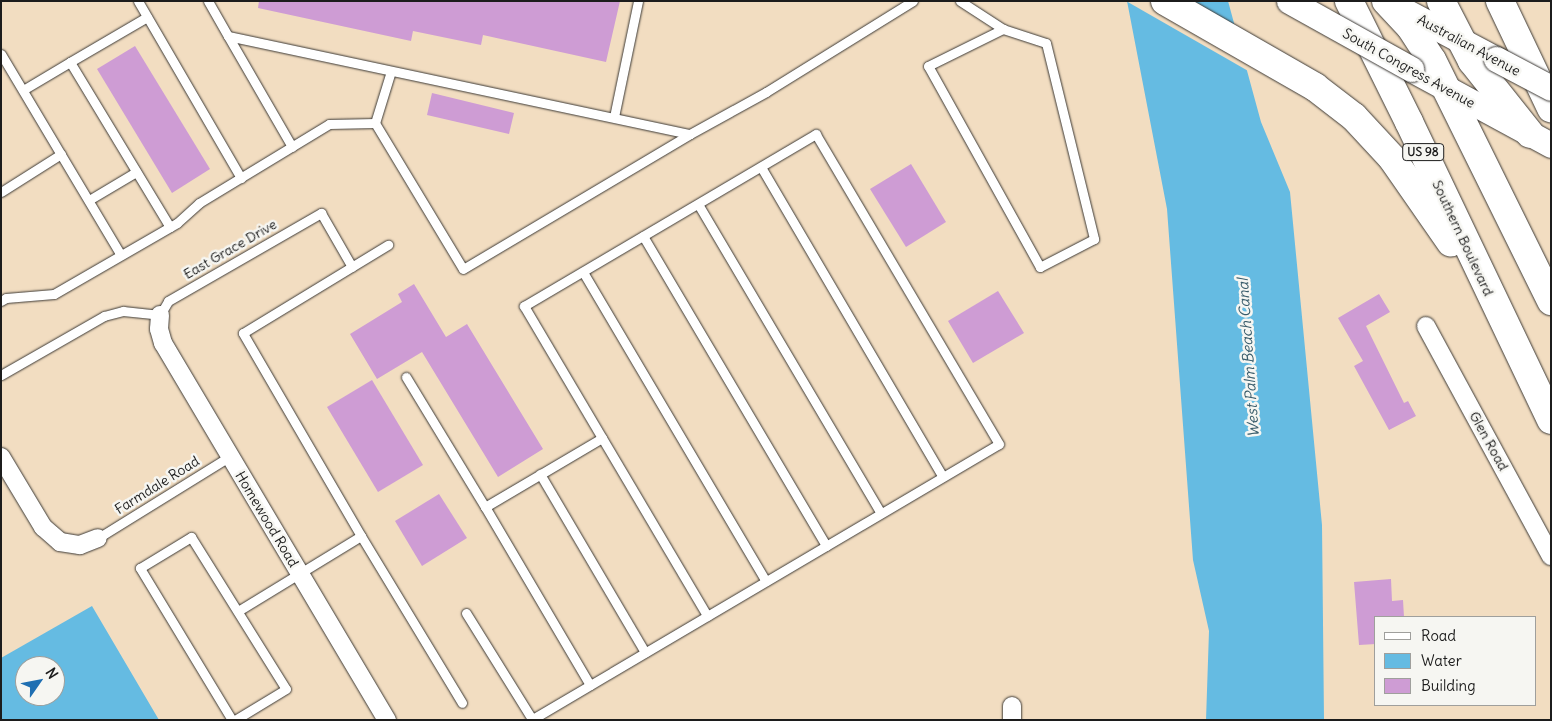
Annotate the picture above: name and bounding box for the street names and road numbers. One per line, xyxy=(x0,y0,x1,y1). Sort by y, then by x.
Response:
street label: Australian Avenue xyxy=(1415,11,1523,79)
street label: South Congress Avenue xyxy=(1340,25,1478,111)
road number: US 98 xyxy=(1402,142,1444,162)
street label: Southern Boulevard xyxy=(1429,177,1497,299)
street label: East Grace Drive xyxy=(180,216,280,282)
street label: Glen Road xyxy=(1466,408,1512,474)
street label: Farmdale Road xyxy=(112,452,202,518)
street label: Homewood Road xyxy=(232,468,302,570)

